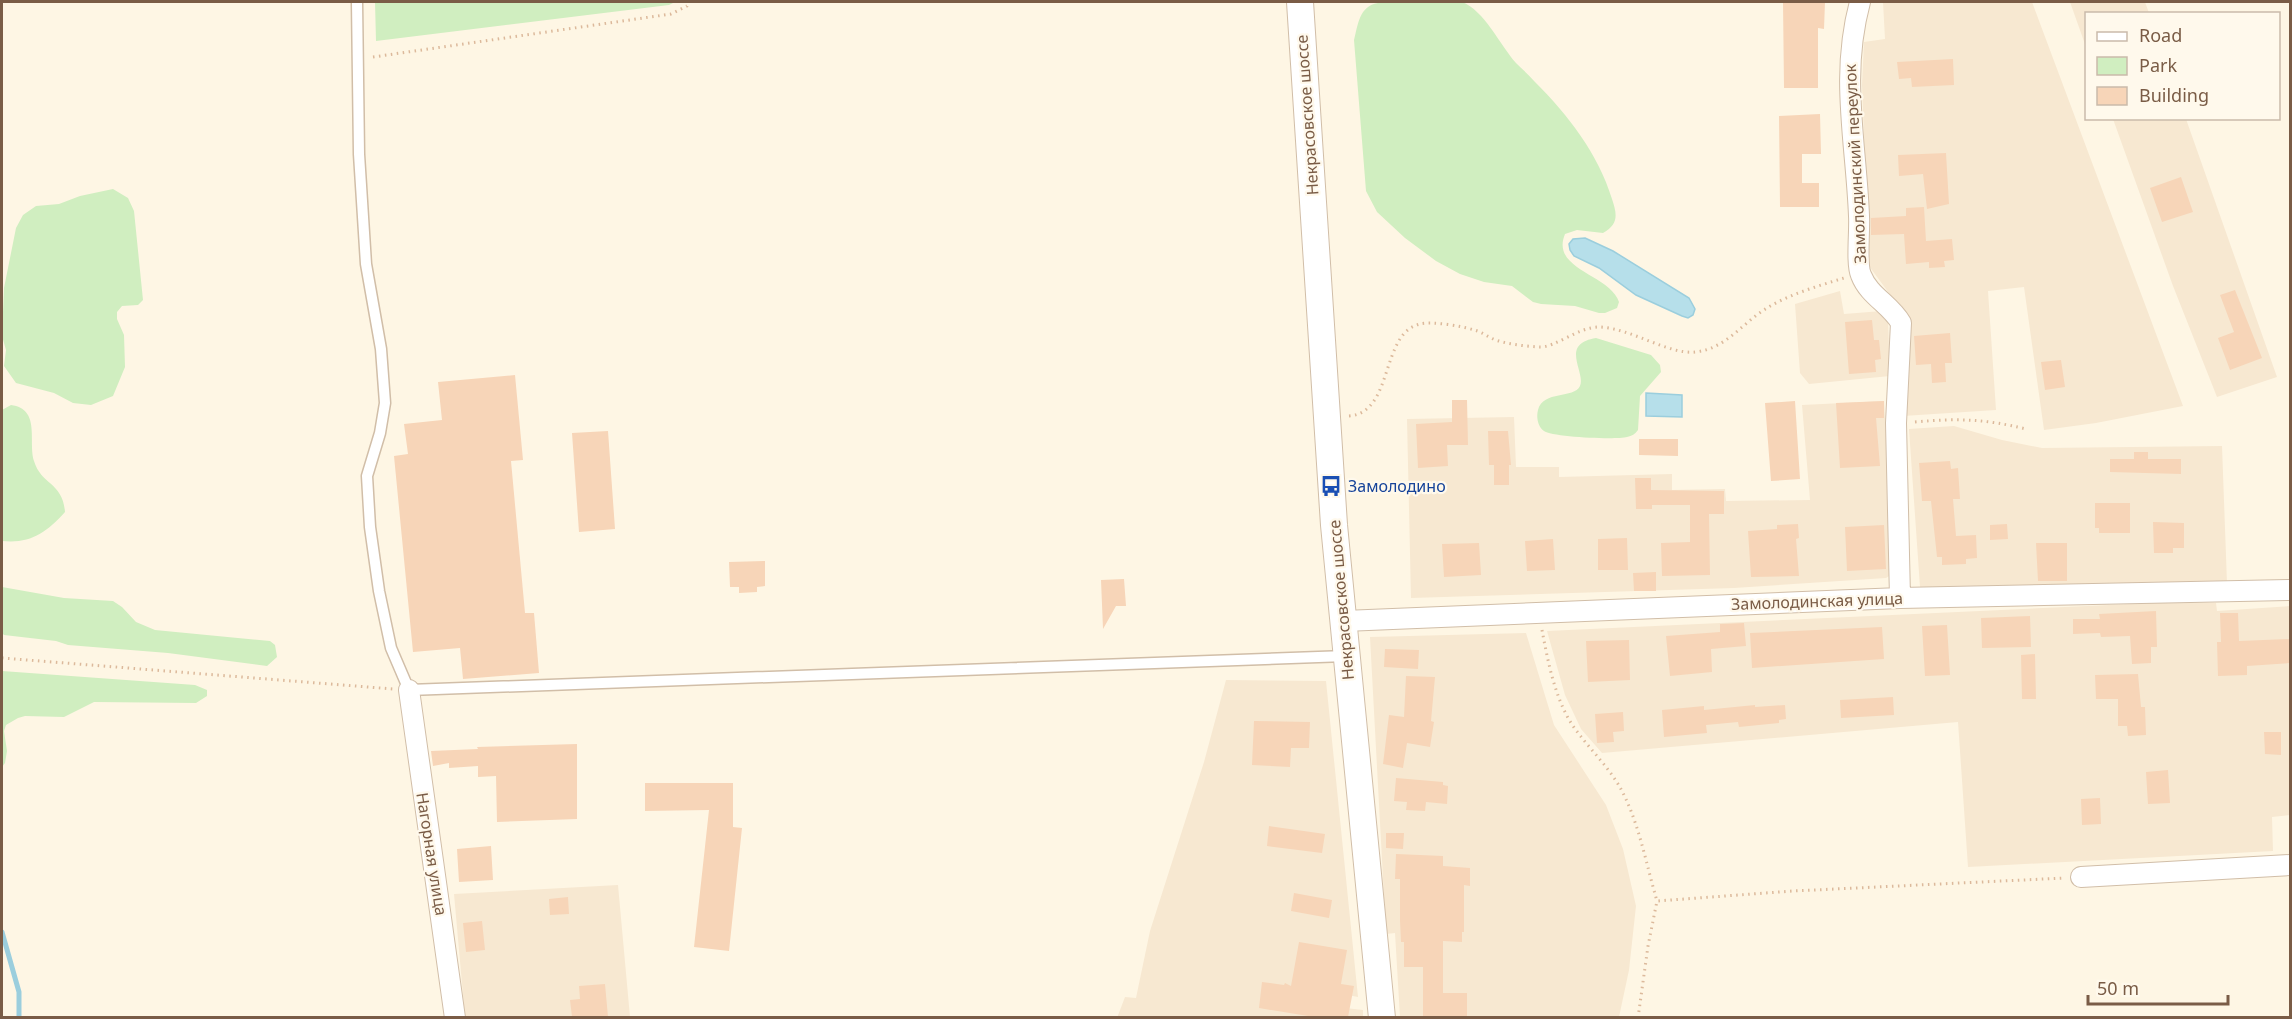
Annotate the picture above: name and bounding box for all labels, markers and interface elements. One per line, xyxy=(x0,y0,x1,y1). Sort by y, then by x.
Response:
legend xyxy=(2085,12,2280,120)
text: Road xyxy=(2139,23,2182,47)
street label: Некрасовское шоссе xyxy=(1290,34,1324,196)
text: Park xyxy=(2139,53,2177,77)
street label: Замолодинский переулок xyxy=(1839,63,1871,264)
text: Building xyxy=(2139,83,2209,107)
bus stop icon: Замолодино xyxy=(1319,474,1343,498)
place label: Замолодино xyxy=(1348,475,1446,497)
street label: Некрасовское шоссе xyxy=(1323,519,1359,681)
street label: Замолодинская улица xyxy=(1731,587,1903,615)
street label: Нагорная улица xyxy=(411,791,453,917)
scale bar xyxy=(2088,968,2228,1006)
text: 50 m xyxy=(2097,976,2139,1000)

